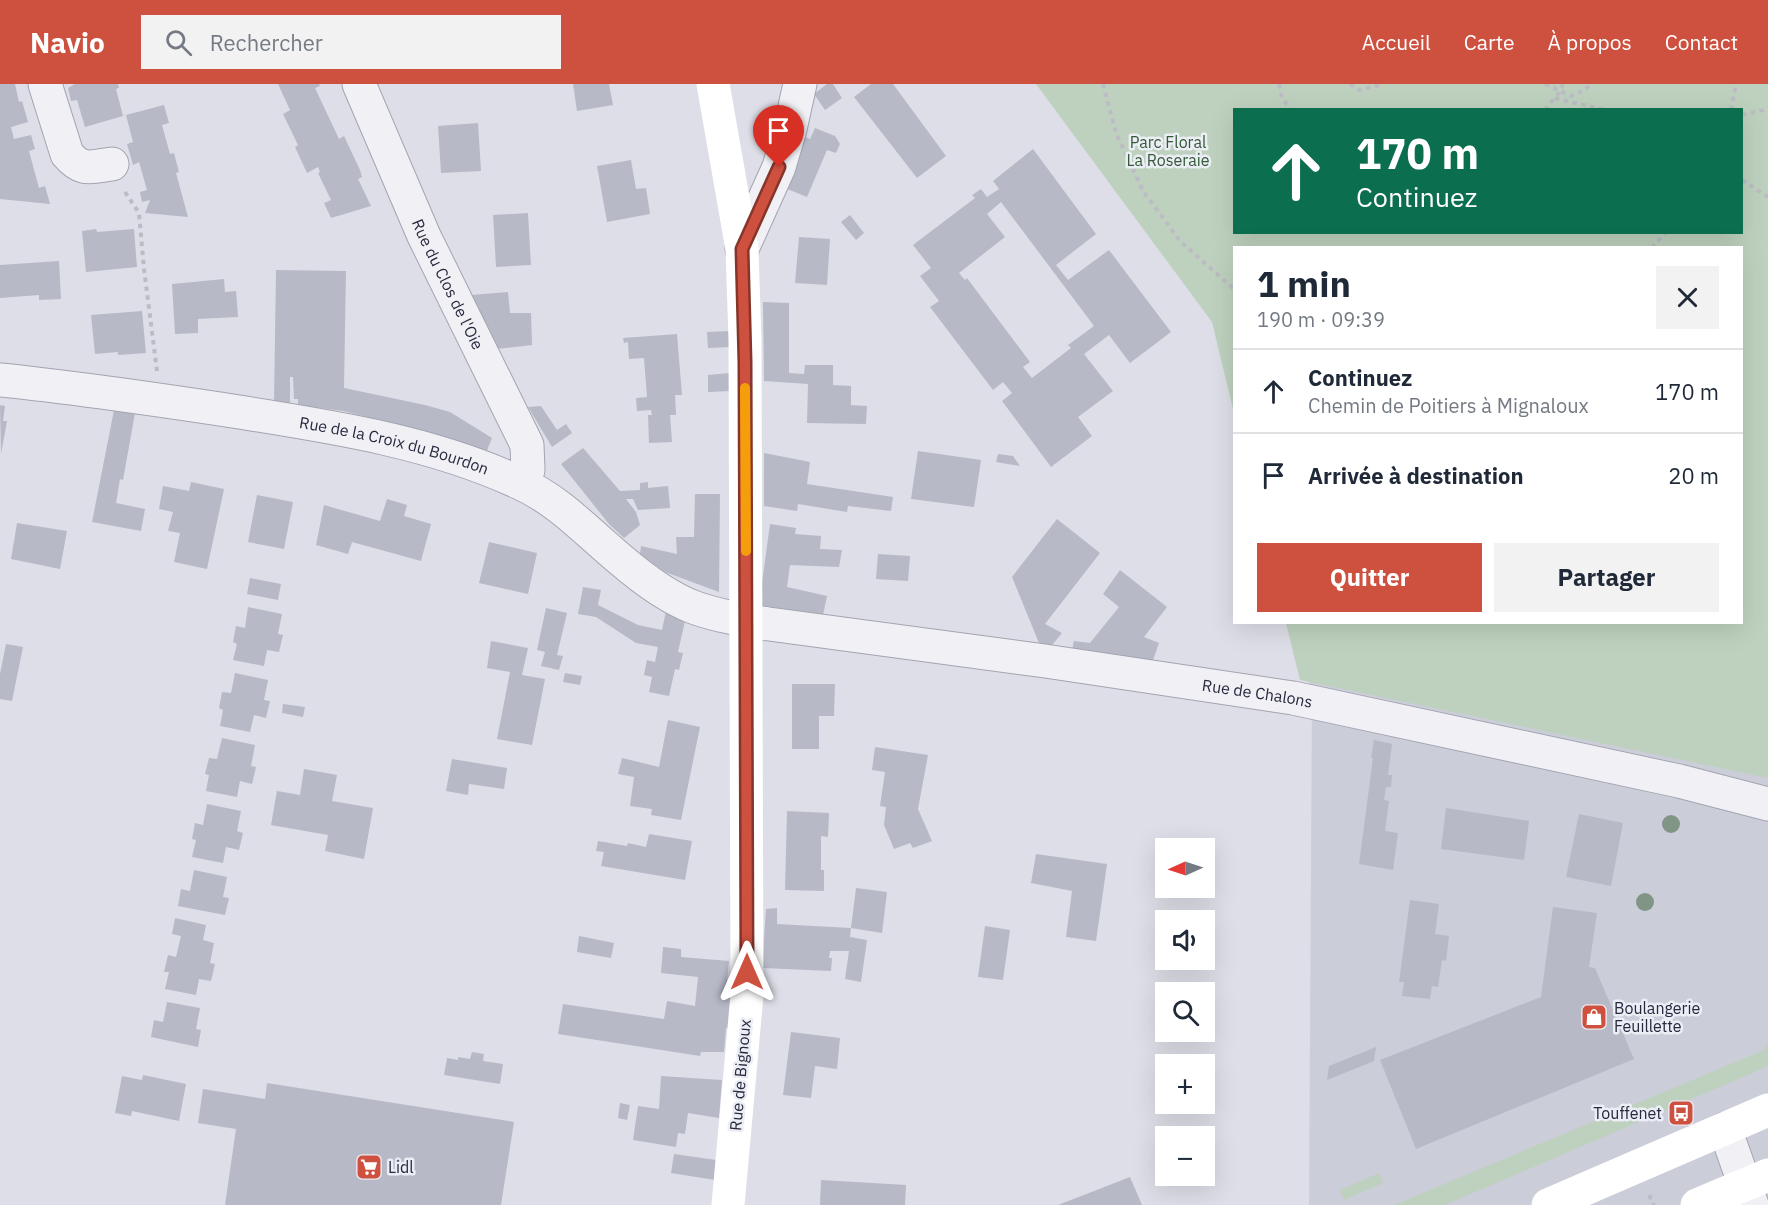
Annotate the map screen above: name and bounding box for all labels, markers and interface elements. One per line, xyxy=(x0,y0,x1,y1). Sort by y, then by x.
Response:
search box xyxy=(141,15,561,69)
text: Navio xyxy=(30,24,105,61)
icon: search xyxy=(162,26,195,59)
text: Rechercher xyxy=(210,28,323,57)
text: Accueil xyxy=(1362,28,1431,56)
text: Carte xyxy=(1464,28,1515,56)
text: À propos xyxy=(1548,28,1632,56)
text: Contact xyxy=(1665,28,1738,56)
pin xyxy=(753,105,804,167)
icon: arrive xyxy=(762,114,795,147)
text: 170 m xyxy=(1356,126,1479,181)
park label: Parc Floral La Roseraie xyxy=(1127,132,1210,170)
icon: ahead xyxy=(1257,132,1335,210)
text: Continuez xyxy=(1356,179,1477,214)
street label: Rue du Clos de l'Oie xyxy=(408,216,488,353)
text: 1 min xyxy=(1257,260,1351,307)
button: close xyxy=(1656,266,1719,329)
text: 190 m · 09:39 xyxy=(1257,306,1385,333)
text: Continuez xyxy=(1308,363,1412,392)
icon: ahead xyxy=(1257,375,1290,408)
text: 170 m xyxy=(1655,377,1719,406)
text: Chemin de Poitiers à Mignaloux xyxy=(1308,392,1589,419)
street label: Rue de la Croix du Bourdon xyxy=(298,412,492,479)
icon: arrive xyxy=(1257,459,1290,492)
text: Arrivée à destination xyxy=(1308,461,1524,490)
text: 20 m xyxy=(1668,461,1719,490)
button: Quitter xyxy=(1257,543,1482,612)
button: Partager xyxy=(1494,543,1719,612)
street label: Rue de Chalons xyxy=(1201,675,1314,712)
north arrow xyxy=(1155,838,1215,898)
map controls xyxy=(1155,838,1215,1186)
button: sound xyxy=(1155,910,1215,970)
position arrow xyxy=(715,940,779,1004)
button: search xyxy=(1155,982,1215,1042)
place label: Boulangerie Feuillette xyxy=(1614,998,1700,1036)
shop icon: Boulangerie Feuillette xyxy=(1579,1002,1609,1032)
street label: Rue de Bignoux xyxy=(725,1018,755,1132)
button: + xyxy=(1155,1054,1215,1114)
bus stop icon: Touffenet xyxy=(1666,1098,1696,1128)
place label: Touffenet xyxy=(1593,1103,1662,1123)
button: − xyxy=(1155,1126,1215,1186)
supermarket icon: Lidl xyxy=(354,1152,384,1182)
place label: Lidl xyxy=(388,1157,414,1177)

